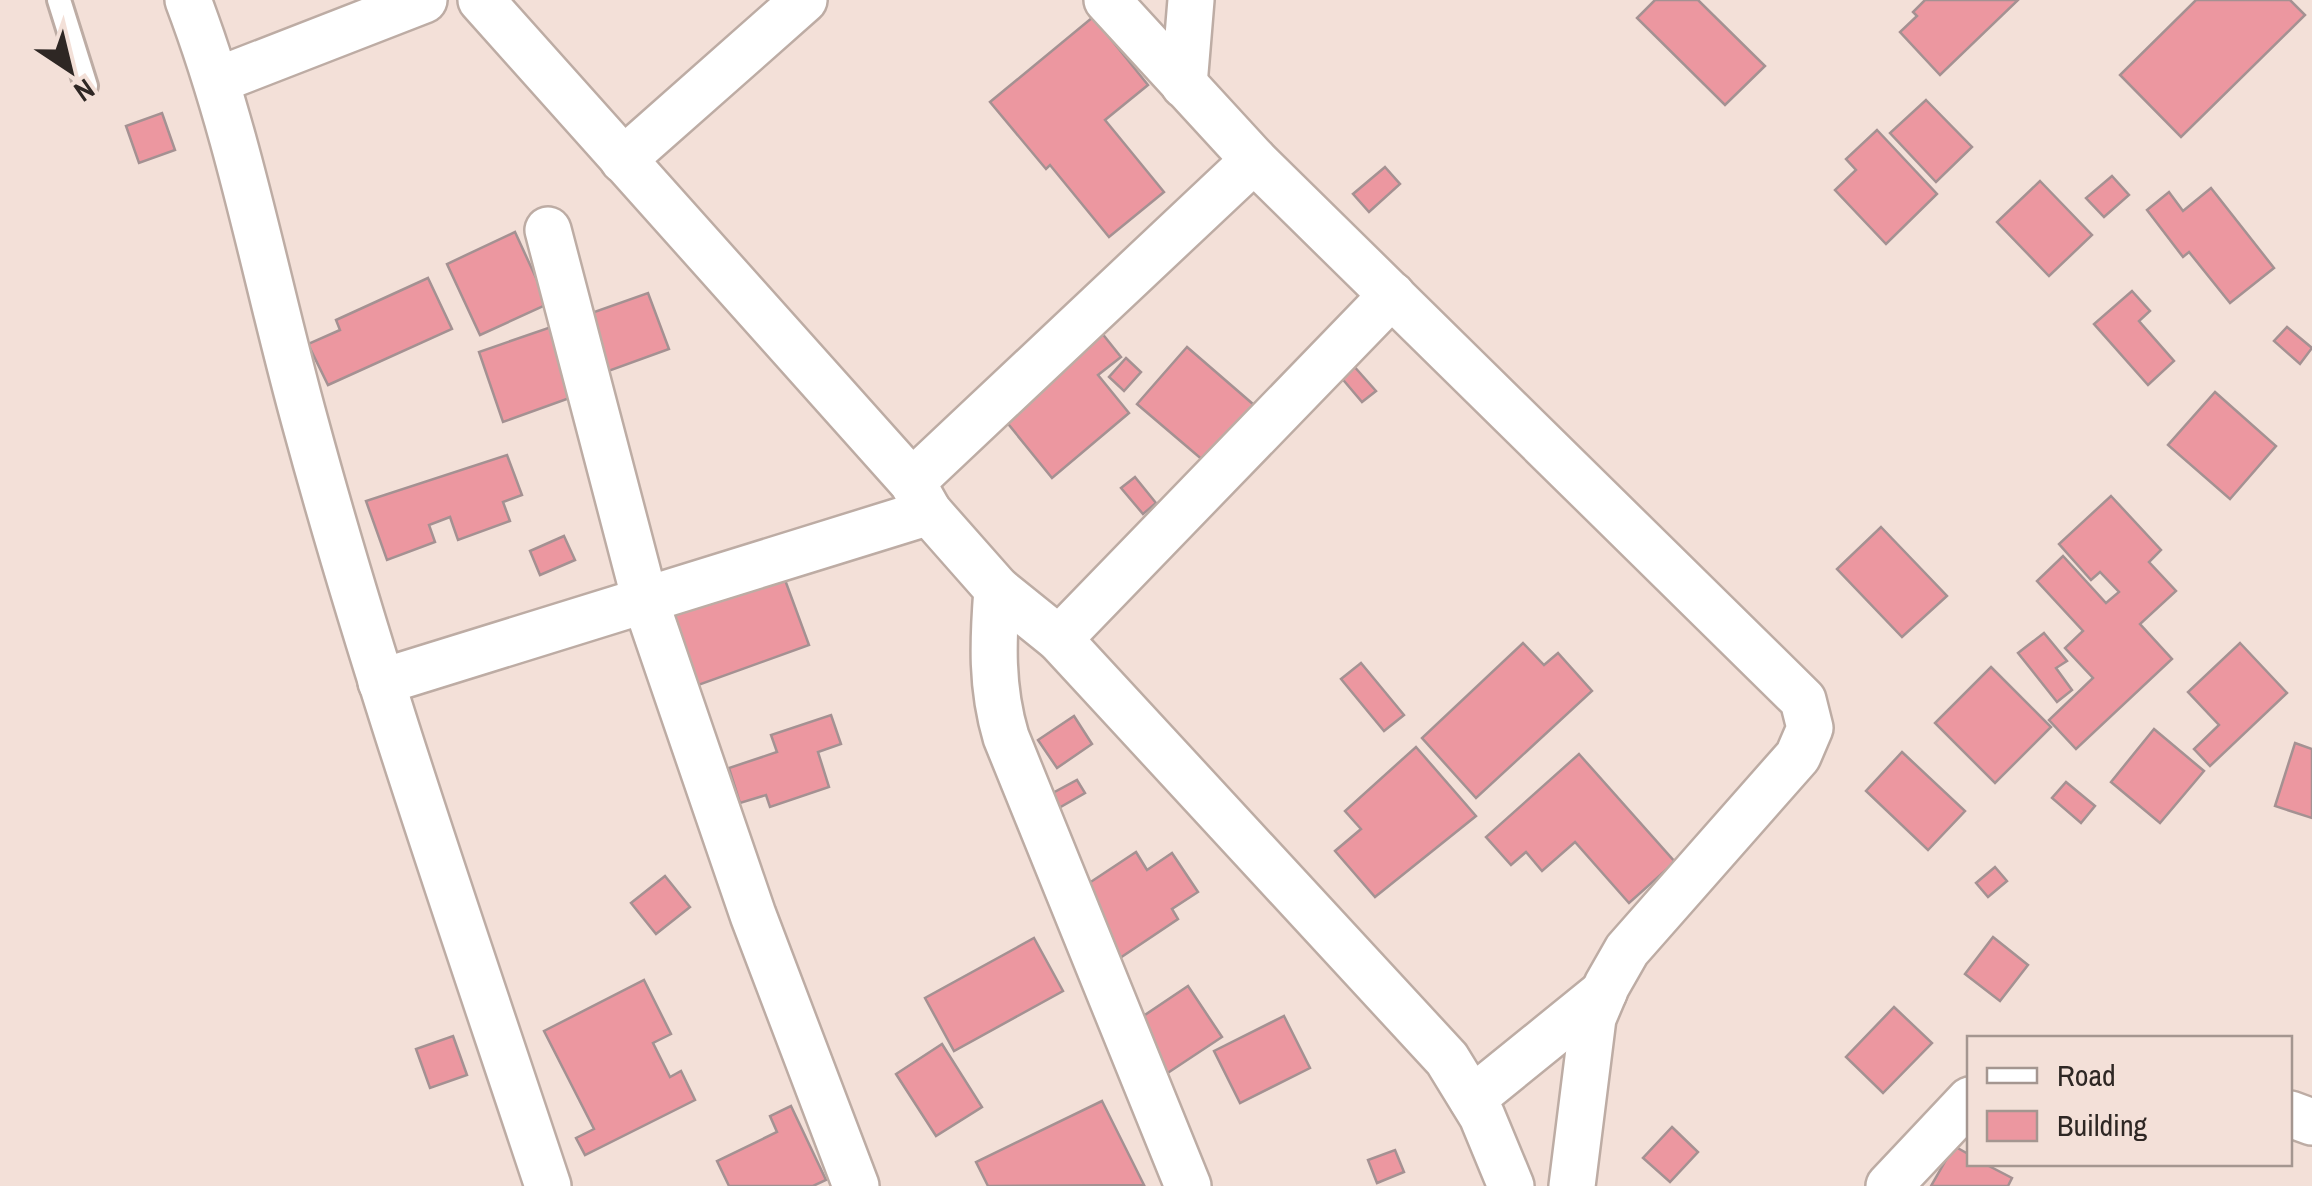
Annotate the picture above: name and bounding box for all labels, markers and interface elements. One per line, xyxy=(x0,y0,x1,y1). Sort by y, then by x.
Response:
north arrow xyxy=(20,20,120,120)
text: N xyxy=(67,70,102,111)
legend xyxy=(1967,1036,2292,1166)
text: Road xyxy=(2057,1055,2116,1095)
text: Building xyxy=(2057,1105,2148,1145)

